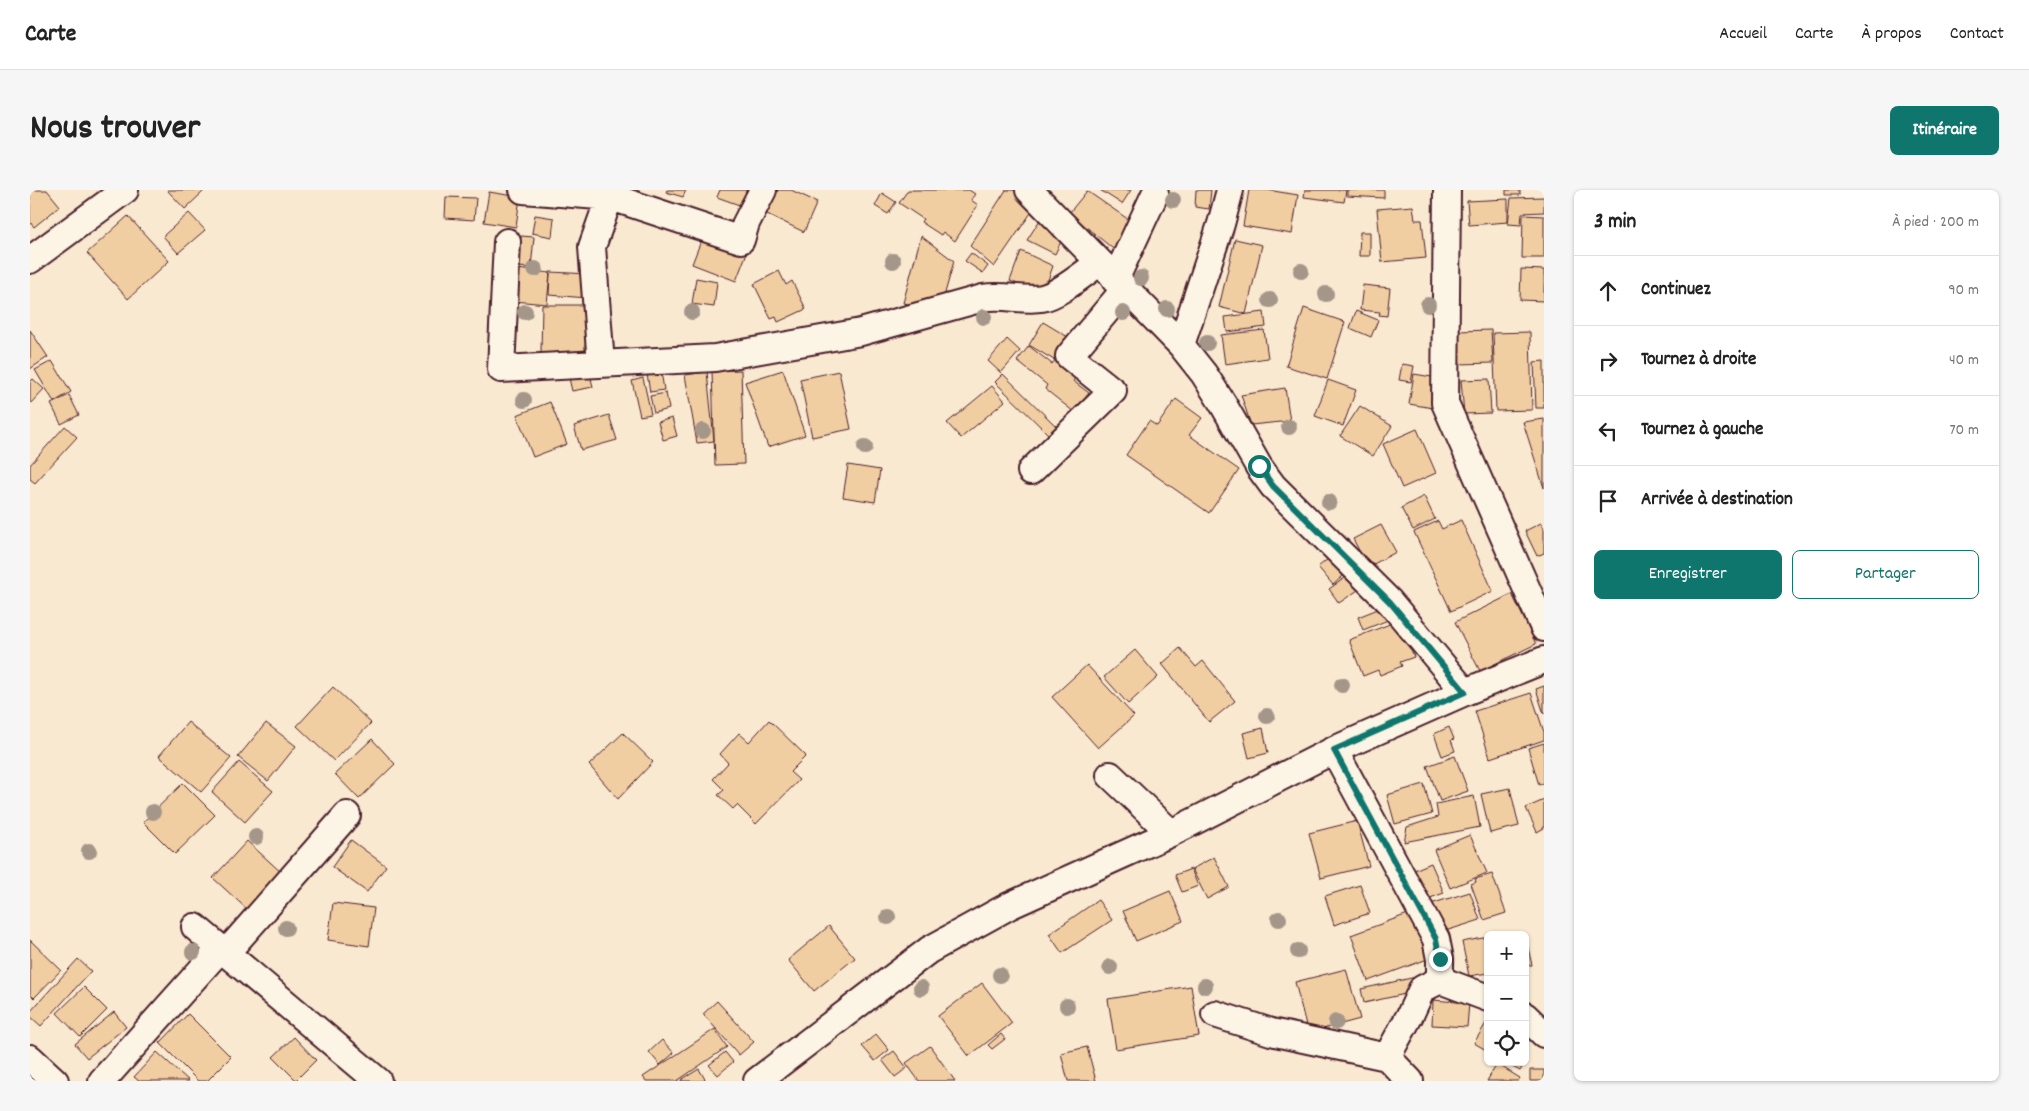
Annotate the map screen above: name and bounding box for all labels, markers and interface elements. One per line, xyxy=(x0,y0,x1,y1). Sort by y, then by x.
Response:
text: Carte xyxy=(25,18,76,52)
text: Accueil xyxy=(1719,22,1767,47)
text: Carte xyxy=(1795,22,1834,47)
text: À propos xyxy=(1862,22,1922,47)
text: Contact xyxy=(1950,22,2004,47)
text: Nous trouver xyxy=(30,105,200,155)
button: Itinéraire xyxy=(1890,106,1999,155)
text: 3 min xyxy=(1594,208,1636,238)
text: À pied · 200 m xyxy=(1892,211,1979,234)
icon: ahead xyxy=(1594,277,1622,305)
text: Continuez xyxy=(1641,277,1711,304)
text: 90 m xyxy=(1948,279,1979,302)
icon: right xyxy=(1594,347,1622,375)
text: Tournez à droite xyxy=(1641,347,1756,374)
text: 40 m xyxy=(1949,349,1979,372)
icon: left xyxy=(1594,417,1622,445)
text: Tournez à gauche xyxy=(1641,417,1763,444)
text: 70 m xyxy=(1949,419,1979,442)
route start xyxy=(1248,455,1271,478)
icon: arrive xyxy=(1594,487,1622,515)
text: Arrivée à destination xyxy=(1641,487,1793,514)
button: Enregistrer xyxy=(1594,550,1782,599)
button: Partager xyxy=(1792,550,1979,599)
map controls xyxy=(1484,931,1529,1066)
button: + xyxy=(1484,931,1529,976)
route end xyxy=(1429,948,1452,971)
button: − xyxy=(1484,976,1529,1021)
button: locate xyxy=(1484,1021,1529,1066)

